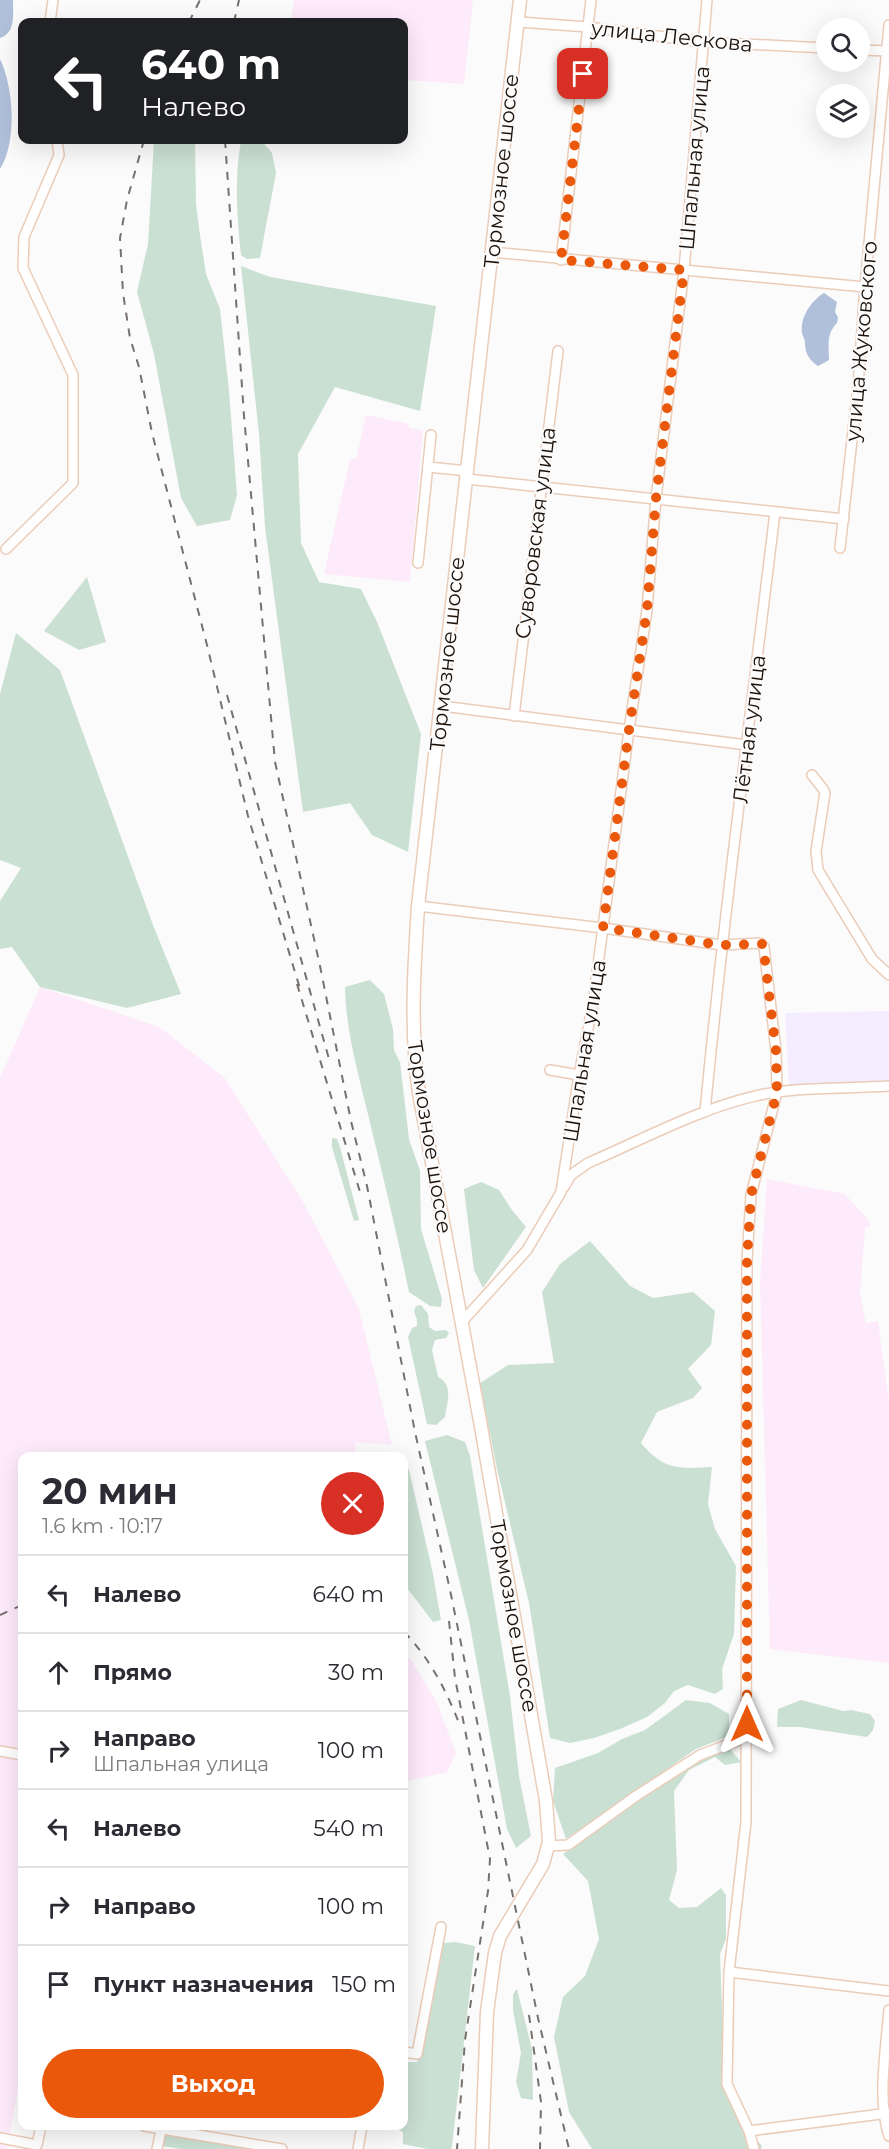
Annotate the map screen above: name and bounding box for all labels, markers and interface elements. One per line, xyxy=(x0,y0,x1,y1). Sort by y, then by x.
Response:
street label: улица Лескова xyxy=(589,15,754,57)
map controls xyxy=(816,18,870,138)
button: search xyxy=(816,18,870,72)
text: 640 m xyxy=(141,38,281,90)
icon: left xyxy=(42,42,120,120)
pin xyxy=(557,48,608,99)
icon: arrive xyxy=(566,57,599,90)
street label: Шпальная улица xyxy=(673,65,715,251)
street label: Тормозное шоссе xyxy=(478,73,524,269)
button: layers xyxy=(816,84,870,138)
text: Налево xyxy=(141,90,246,123)
street label: улица Жуковского xyxy=(840,240,882,443)
street label: Суворовская улица xyxy=(510,426,560,640)
street label: Тормозное шоссе xyxy=(424,556,470,752)
street label: Лётная улица xyxy=(728,653,770,805)
street label: Шпальная улица xyxy=(557,958,611,1144)
street label: Тормозное шоссе xyxy=(402,1039,458,1235)
text: 20 мин xyxy=(42,1469,178,1513)
button: close xyxy=(321,1472,384,1535)
text: 1.6 km · 10:17 xyxy=(42,1514,163,1538)
street label: Тормозное шоссе xyxy=(485,1518,543,1714)
icon: left xyxy=(42,1578,75,1611)
text: Налево xyxy=(93,1581,181,1608)
text: 640 m xyxy=(312,1581,384,1608)
icon: ahead xyxy=(42,1656,75,1689)
text: Прямо xyxy=(93,1659,172,1686)
text: 30 m xyxy=(328,1659,384,1686)
position arrow xyxy=(715,1692,779,1756)
text: Направо xyxy=(93,1725,196,1752)
icon: right xyxy=(42,1734,75,1767)
text: 100 m xyxy=(318,1737,384,1764)
text: Шпальная улица xyxy=(93,1752,269,1776)
icon: left xyxy=(42,1812,75,1845)
text: Налево xyxy=(93,1815,181,1842)
text: 540 m xyxy=(313,1815,384,1842)
icon: right xyxy=(42,1890,75,1923)
text: Направо xyxy=(93,1893,196,1920)
text: 100 m xyxy=(318,1893,384,1920)
icon: arrive xyxy=(42,1968,75,2001)
text: Пункт назначения xyxy=(93,1971,314,1998)
text: 150 m xyxy=(332,1971,396,1998)
button: Выход xyxy=(42,2049,384,2118)

